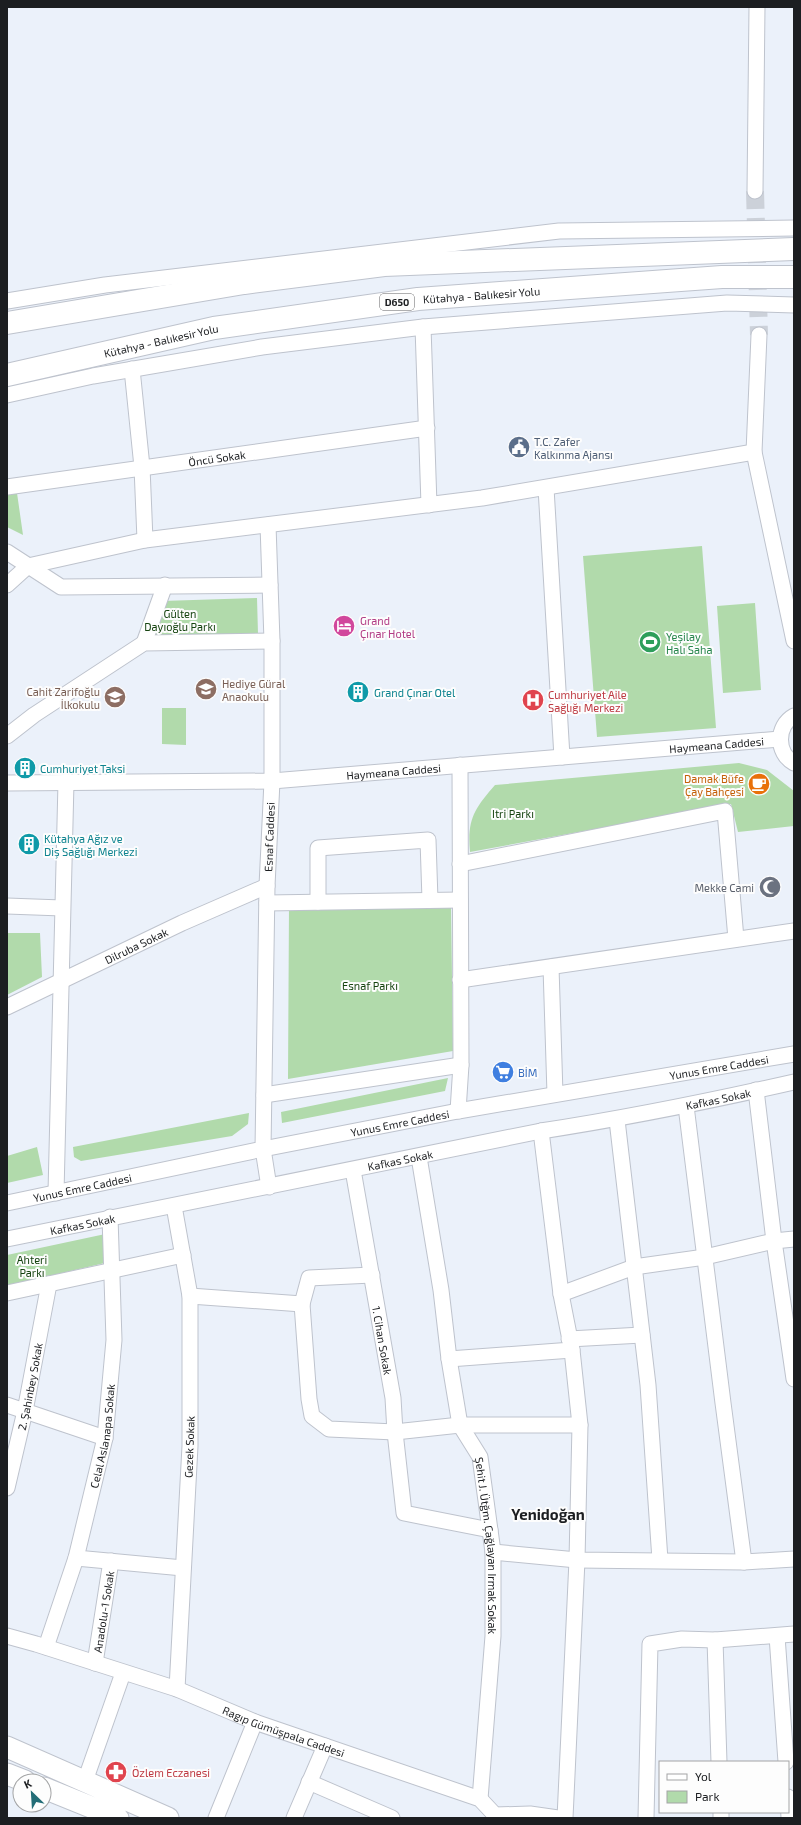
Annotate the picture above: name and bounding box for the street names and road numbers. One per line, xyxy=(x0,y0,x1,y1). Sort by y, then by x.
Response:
street label: Kütahya - Balıkesir Yolu xyxy=(423,284,541,305)
road number: D650 xyxy=(380,294,414,310)
street label: Kütahya - Balıkesir Yolu xyxy=(102,321,219,359)
street label: Öncü Sokak xyxy=(187,447,247,468)
street label: Haymeana Caddesi xyxy=(669,734,764,755)
street label: Haymeana Caddesi xyxy=(346,761,441,781)
street label: Esnaf Caddesi xyxy=(261,802,277,872)
street label: Dilruba Sokak xyxy=(102,924,170,966)
street label: Yunus Emre Caddesi xyxy=(668,1052,770,1082)
street label: Kafkas Sokak xyxy=(685,1085,752,1112)
street label: Yunus Emre Caddesi xyxy=(349,1106,450,1138)
street label: Kafkas Sokak xyxy=(366,1147,434,1172)
street label: Yunus Emre Caddesi xyxy=(32,1170,133,1204)
street label: Kafkas Sokak xyxy=(49,1211,117,1237)
street label: 1. Cihan Sokak xyxy=(370,1305,395,1376)
street label: 2. Şahinbey Sokak xyxy=(14,1341,44,1431)
street label: Celal Aslanapa Sokak xyxy=(87,1383,116,1489)
street label: Gezek Sokak xyxy=(181,1415,197,1478)
street label: Şehit J. Ütğm. Çağlayan Irmak Sokak xyxy=(472,1456,500,1634)
street label: Anadolu-1 Sokak xyxy=(90,1569,116,1653)
street label: Ragıp Gümüşpala Caddesi xyxy=(221,1703,347,1759)

